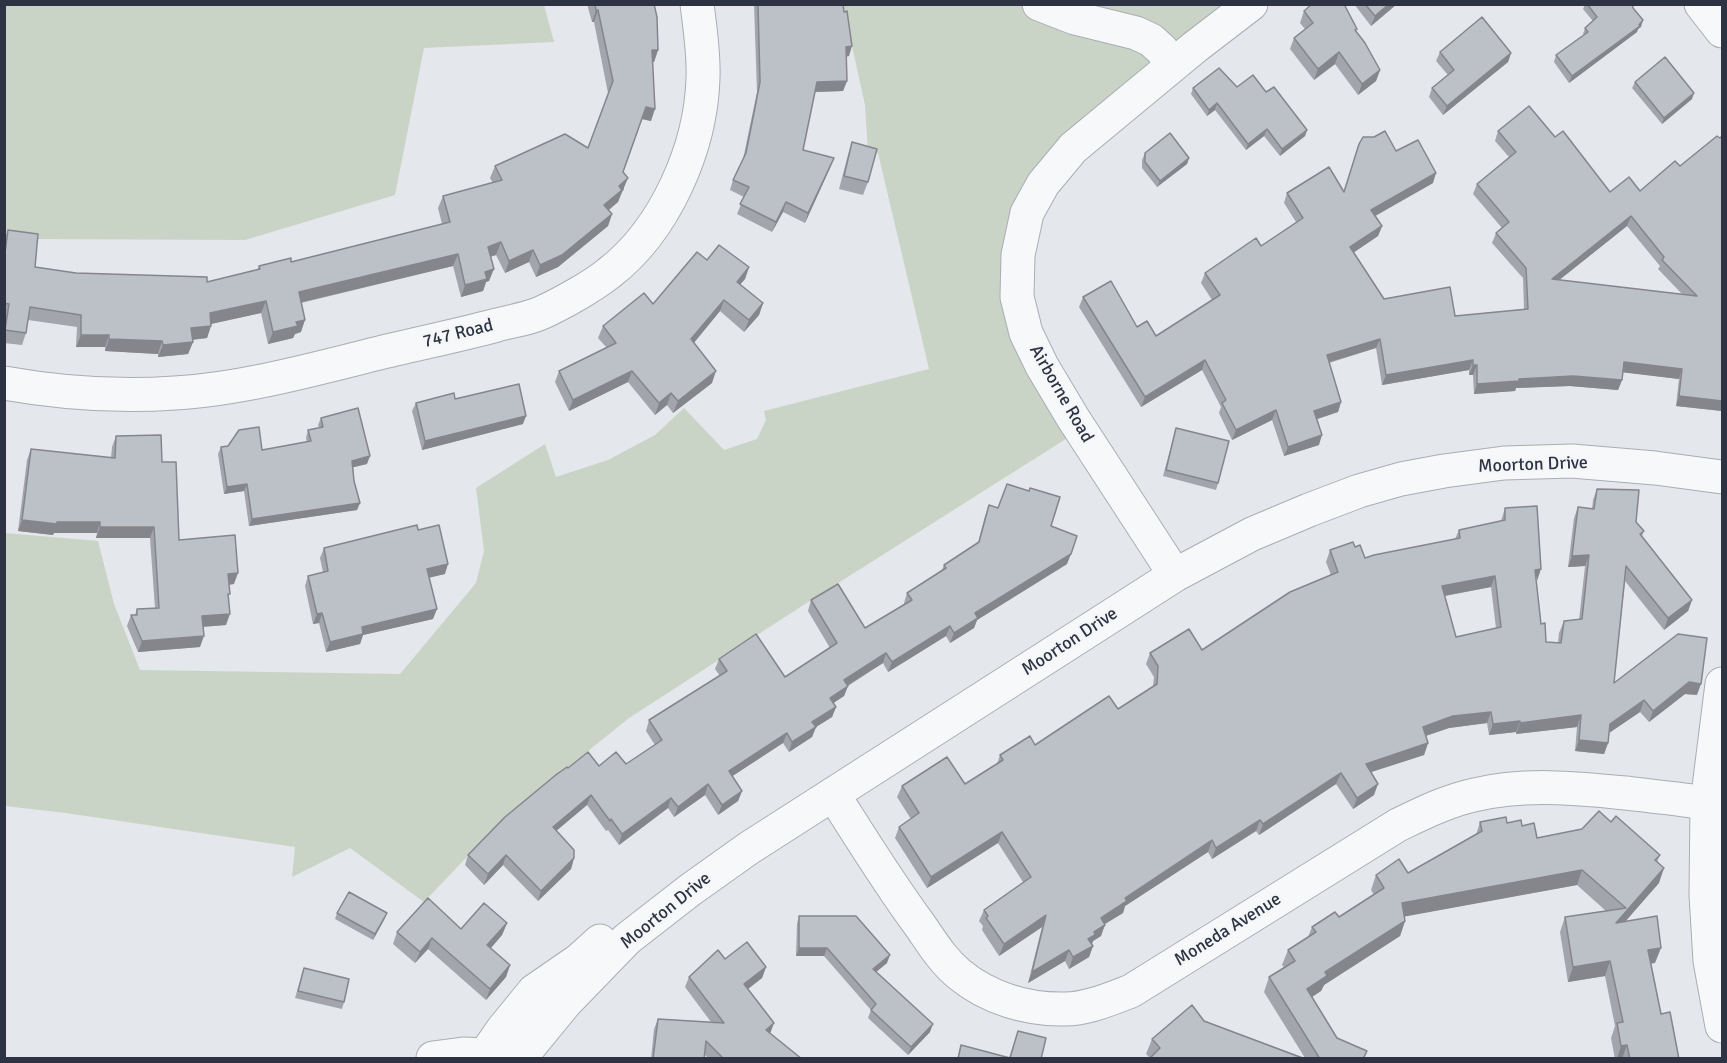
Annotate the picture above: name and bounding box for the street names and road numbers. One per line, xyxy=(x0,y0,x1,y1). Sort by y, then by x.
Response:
street label: 747 Road xyxy=(421,315,495,353)
street label: Airborne Road xyxy=(1024,341,1098,447)
street label: Moorton Drive xyxy=(1478,452,1588,478)
street label: Moorton Drive xyxy=(1018,603,1122,681)
street label: Moorton Drive xyxy=(617,868,715,954)
street label: Moneda Avenue xyxy=(1171,889,1285,971)

